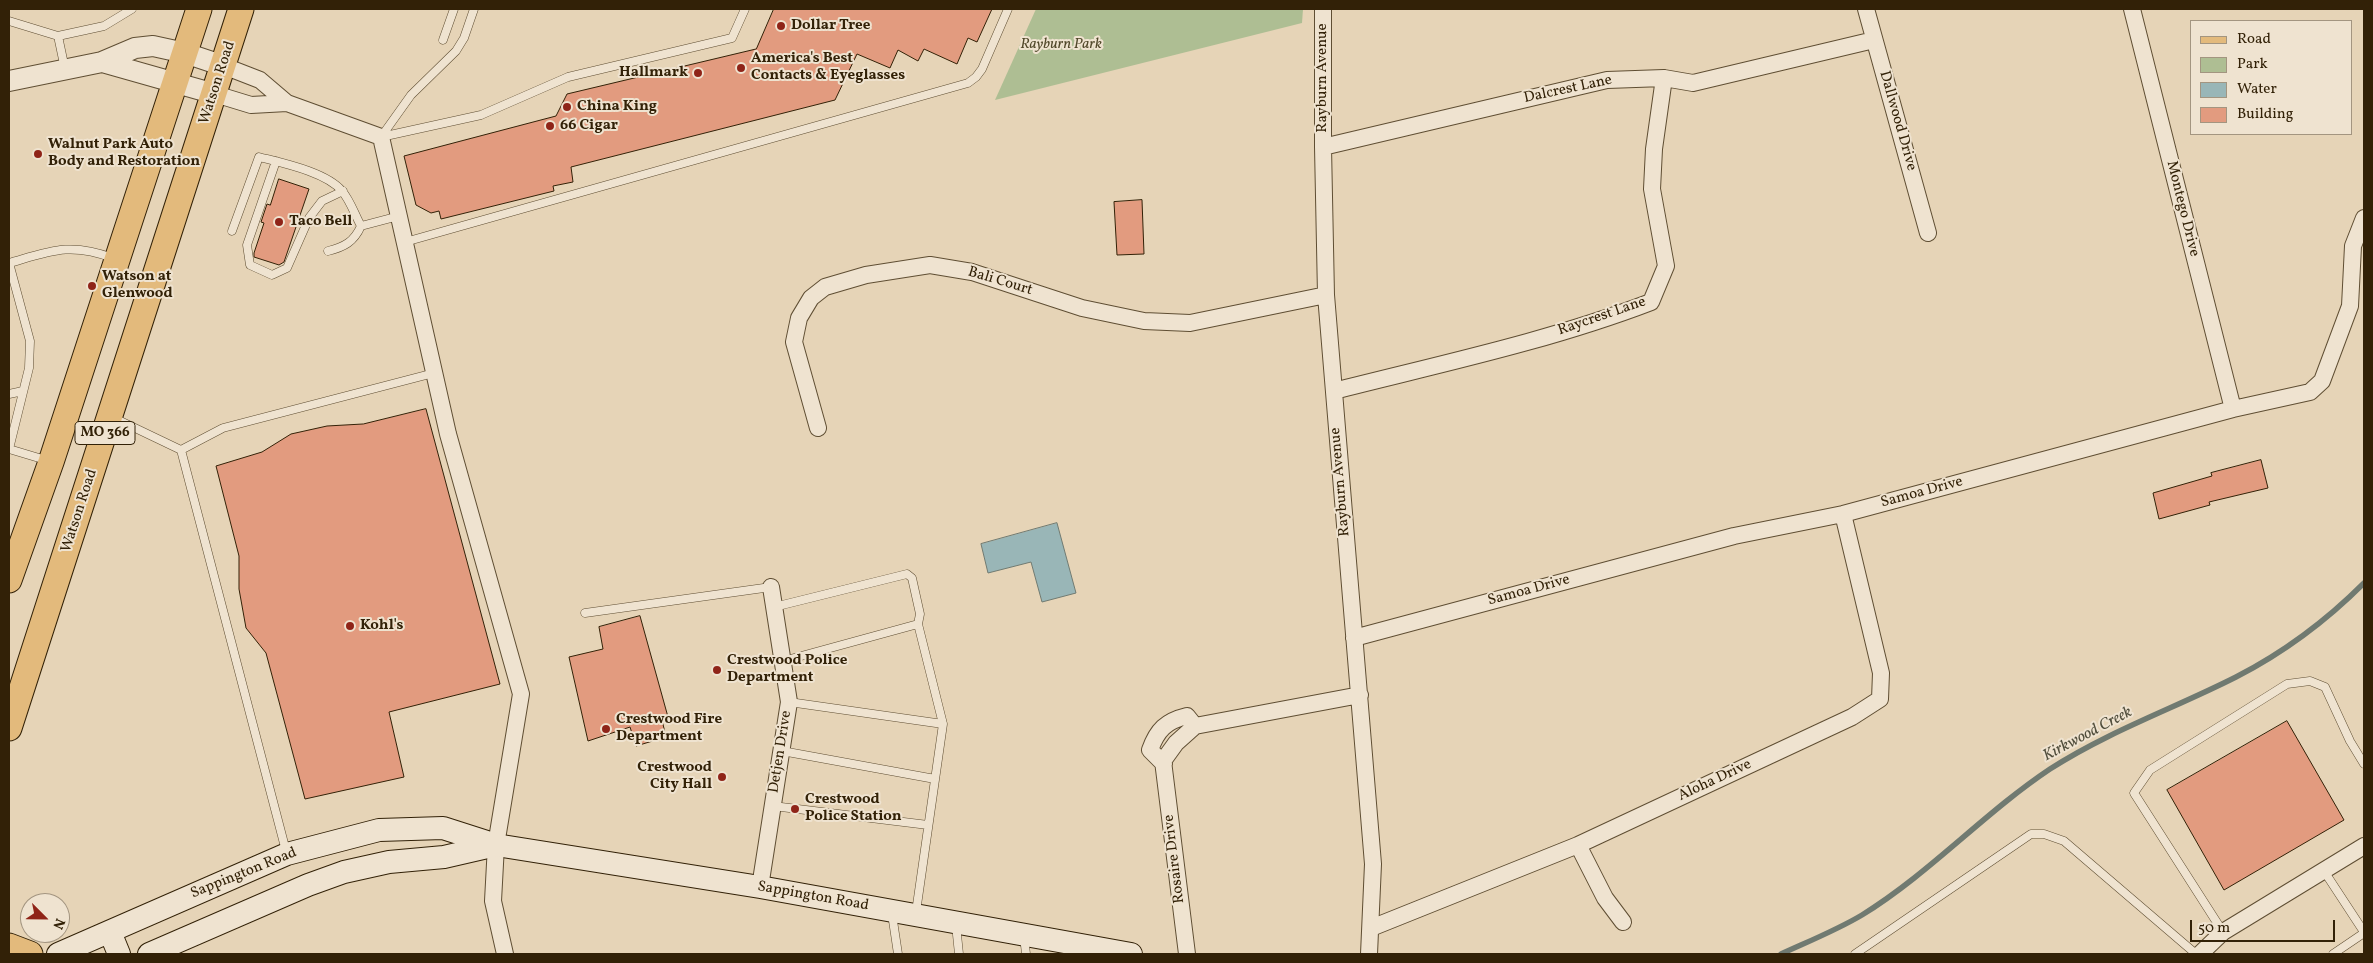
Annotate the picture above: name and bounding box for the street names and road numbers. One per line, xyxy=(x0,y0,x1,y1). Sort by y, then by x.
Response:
street label: Rayburn Avenue xyxy=(1314,23,1332,133)
street label: Watson Road xyxy=(196,39,240,127)
street label: Dallwood Drive xyxy=(1874,69,1920,173)
street label: Dalcrest Lane xyxy=(1522,72,1614,108)
street label: Montego Drive xyxy=(2161,159,2203,259)
street label: Bali Court xyxy=(966,264,1034,300)
street label: Raycrest Lane xyxy=(1556,294,1648,340)
road number: MO 366 xyxy=(75,422,135,444)
street label: Rayburn Avenue xyxy=(1327,427,1355,537)
street label: Watson Road xyxy=(58,467,102,555)
street label: Samoa Drive xyxy=(1879,473,1965,513)
street label: Samoa Drive xyxy=(1486,571,1572,611)
street label: Detjen Drive xyxy=(766,709,796,795)
street label: Aloha Drive xyxy=(1675,756,1755,806)
street label: Rosaire Drive xyxy=(1161,814,1189,904)
street label: Sappington Road xyxy=(188,844,300,904)
street label: Sappington Road xyxy=(756,878,870,916)

